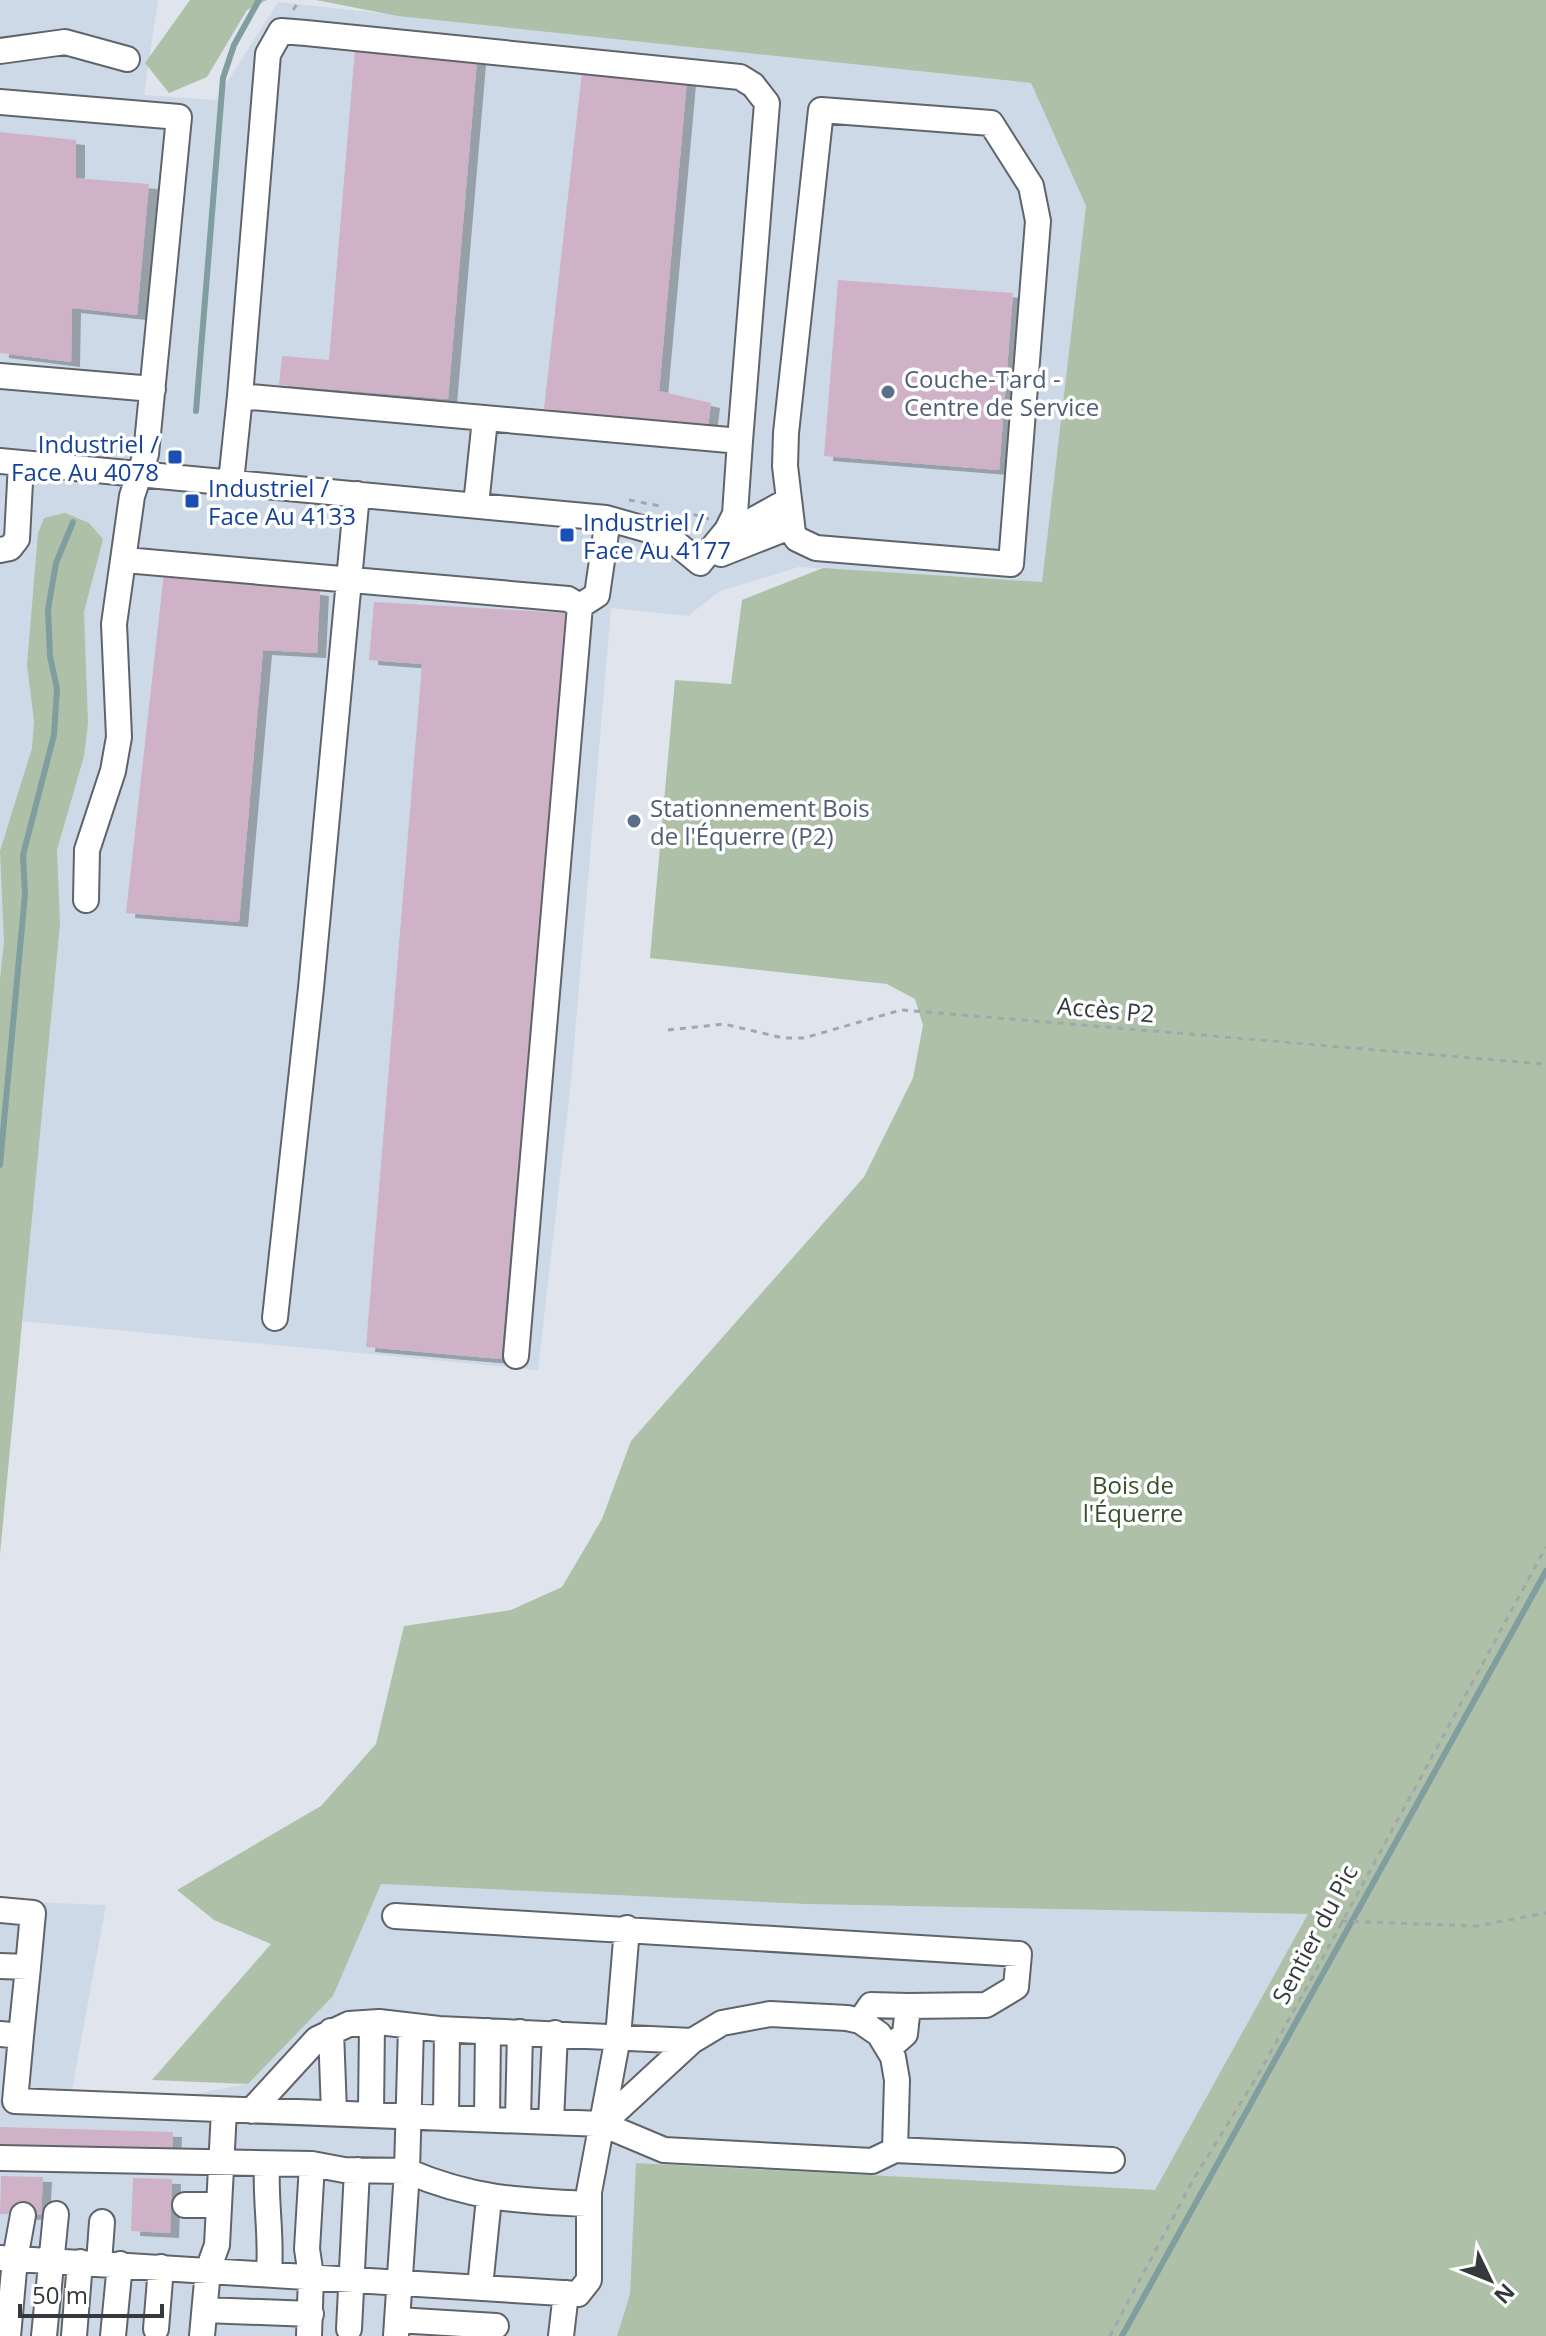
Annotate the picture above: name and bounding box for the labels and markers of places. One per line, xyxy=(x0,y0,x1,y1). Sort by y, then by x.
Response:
place label: Couche-Tard - Centre de Service xyxy=(904,362,1099,423)
marker: Couche-Tard - Centre de Service xyxy=(879,383,897,401)
place label: Industriel / Face Au 4078 xyxy=(11,427,159,488)
marker: Industriel / Face Au 4078 xyxy=(166,448,184,466)
place label: Industriel / Face Au 4133 xyxy=(208,471,356,532)
marker: Industriel / Face Au 4133 xyxy=(183,492,201,510)
place label: Industriel / Face Au 4177 xyxy=(583,505,731,566)
marker: Industriel / Face Au 4177 xyxy=(558,526,576,544)
place label: Stationnement Bois de l'Équerre (P2) xyxy=(650,791,870,852)
marker: Stationnement Bois de l'Équerre (P2) xyxy=(625,812,643,830)

